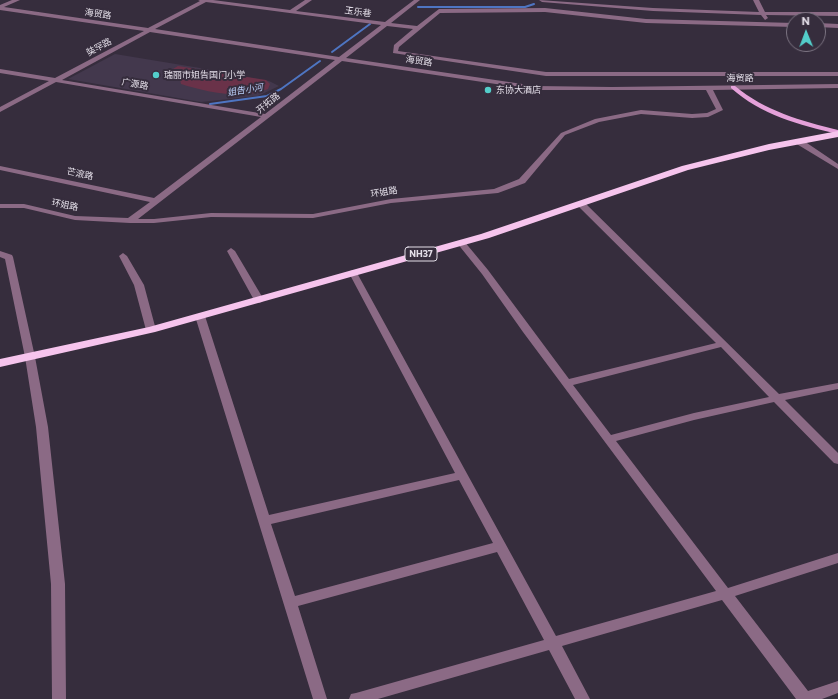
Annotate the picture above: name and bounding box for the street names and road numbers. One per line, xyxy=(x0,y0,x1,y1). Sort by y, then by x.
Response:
street label: 玉乐巷 xyxy=(344,5,372,19)
street label: 海贸路 xyxy=(84,7,112,21)
street label: 奘罕路 xyxy=(85,36,113,58)
street label: 海贸路 xyxy=(405,54,433,68)
street label: 海贸路 xyxy=(727,73,753,83)
street label: 广源路 xyxy=(121,76,149,92)
street label: 开拓路 xyxy=(254,90,282,116)
street label: 芒滚路 xyxy=(66,166,94,182)
street label: 环姐路 xyxy=(370,185,398,199)
street label: 环姐路 xyxy=(51,197,79,213)
road number: NH37 xyxy=(405,247,437,261)

